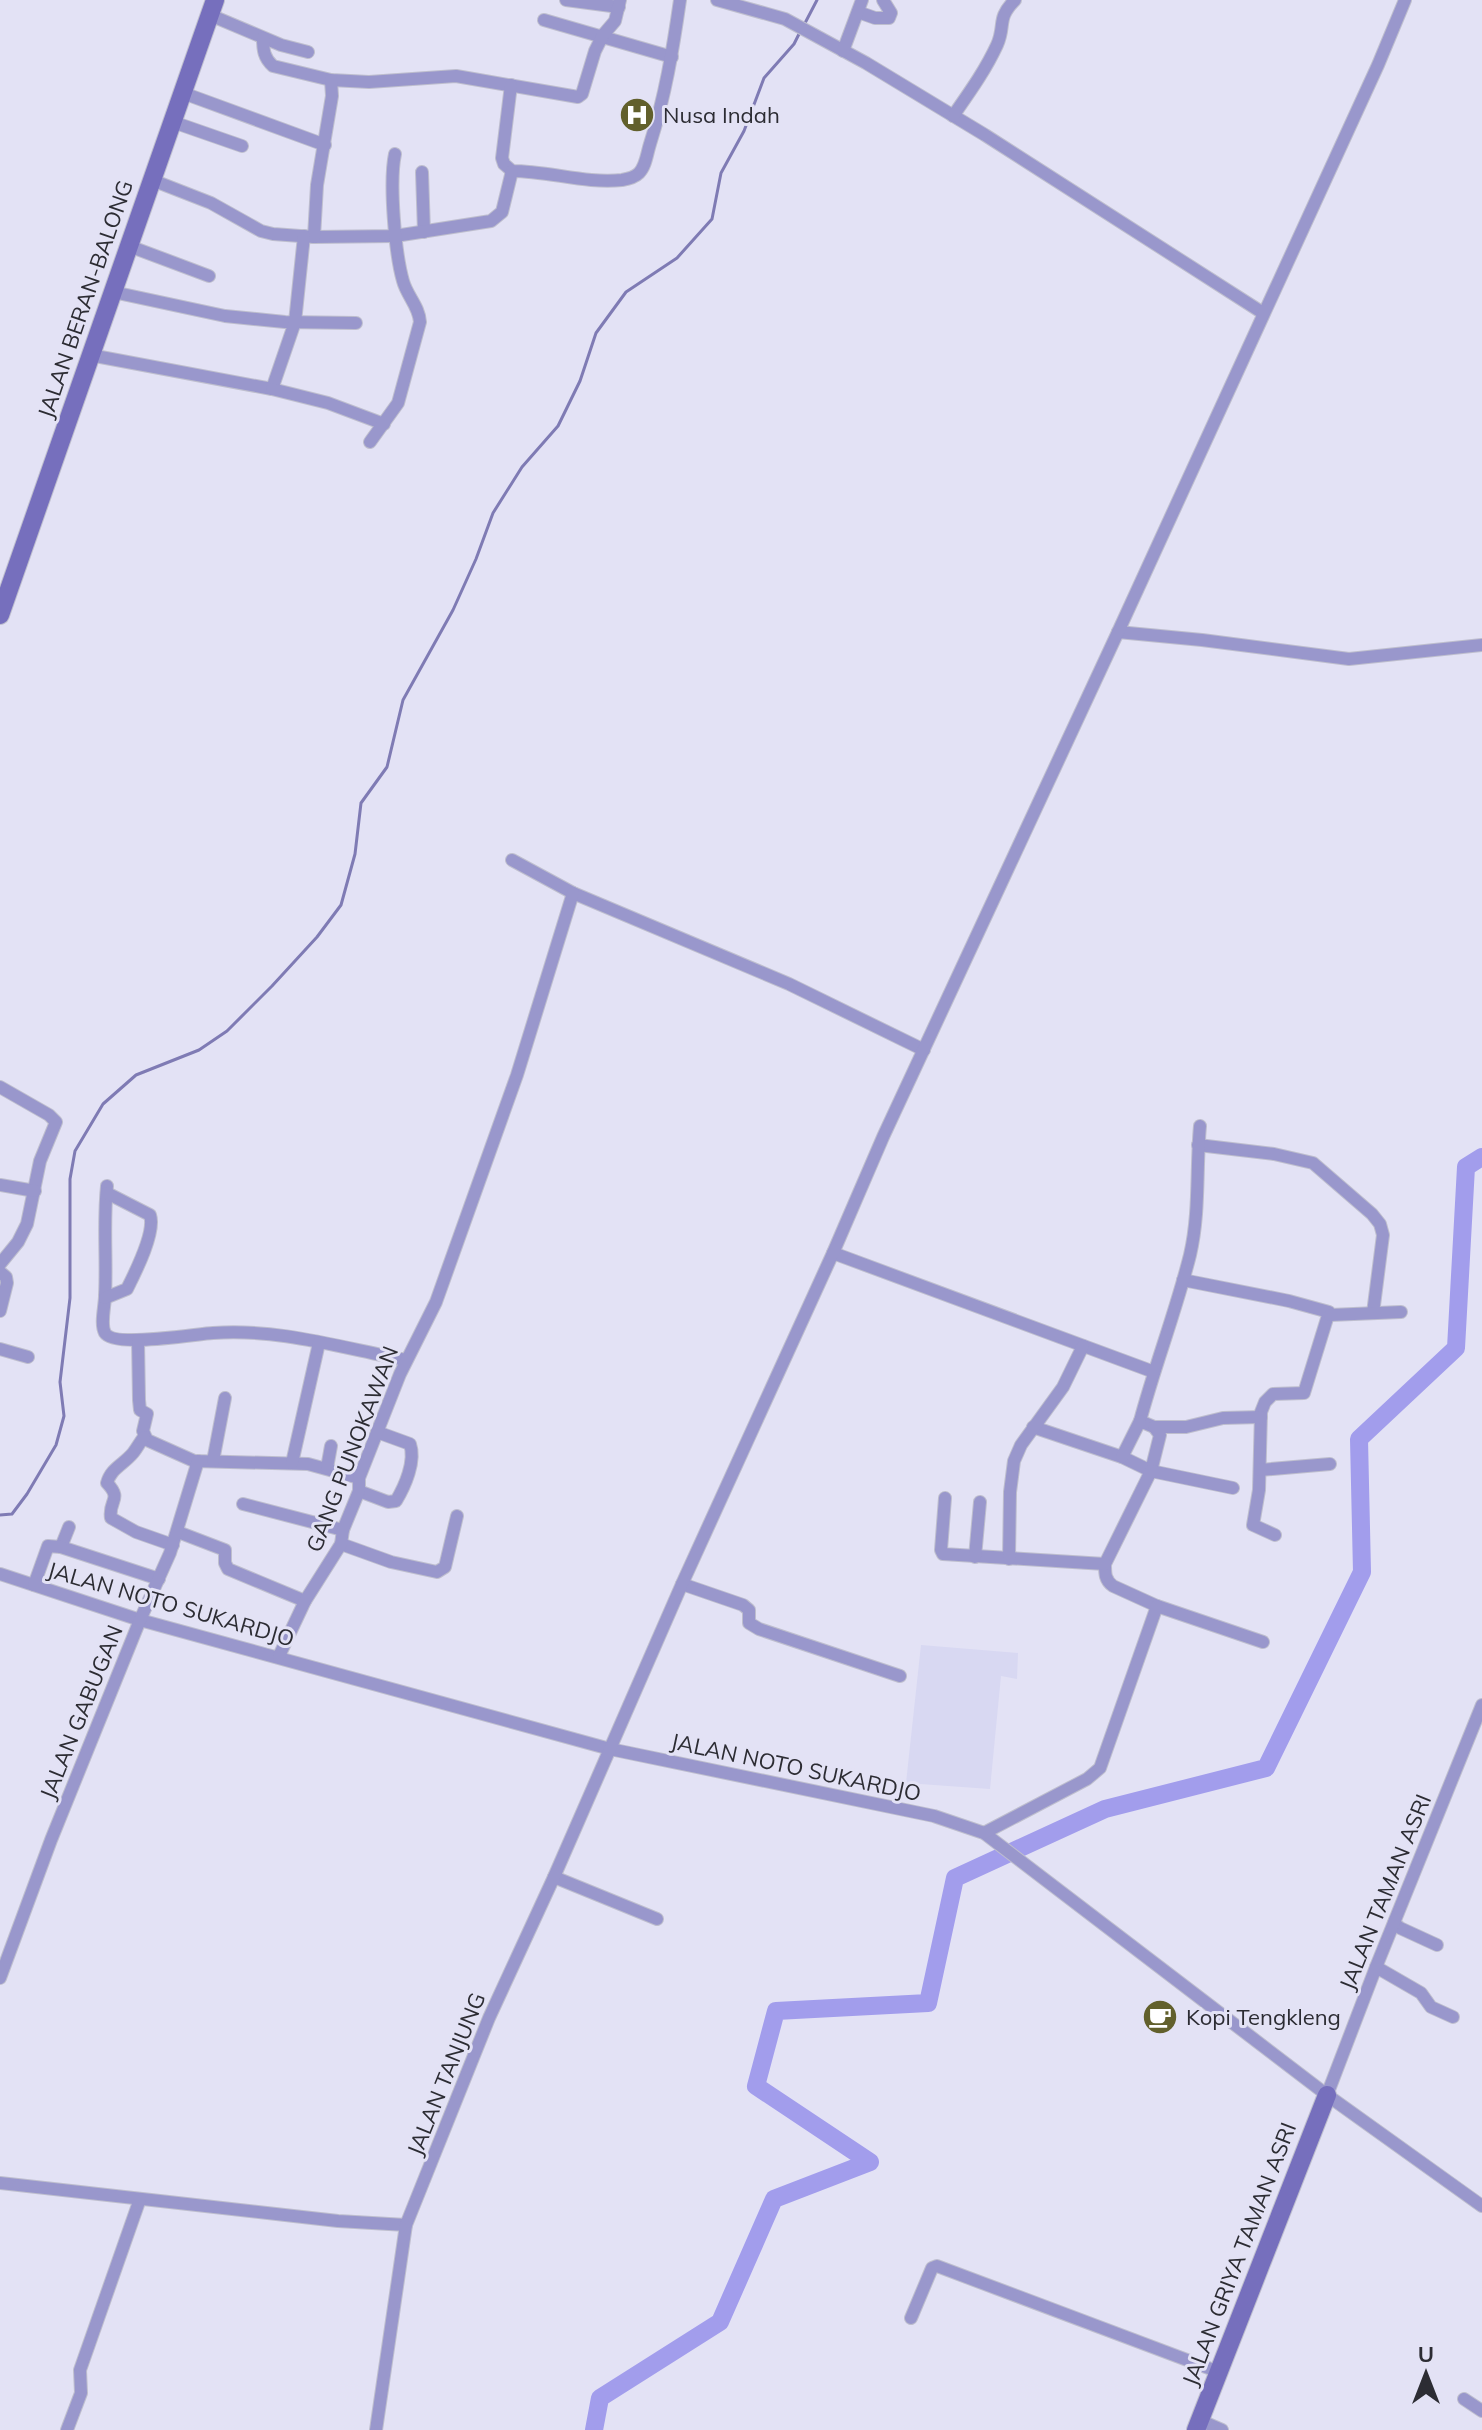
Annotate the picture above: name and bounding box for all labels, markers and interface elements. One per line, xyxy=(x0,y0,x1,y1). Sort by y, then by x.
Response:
hospital icon: Nusa Indah xyxy=(618,96,656,134)
place label: Nusa Indah xyxy=(663,101,780,129)
street label: JALAN BERAN-BALONG xyxy=(31,176,139,422)
street label: GANG PUNOKAWAN xyxy=(300,1342,404,1556)
street label: JALAN NOTO SUKARDJO xyxy=(44,1555,298,1653)
street label: JALAN GABUGAN xyxy=(33,1621,129,1803)
street label: JALAN NOTO SUKARDJO xyxy=(668,1727,924,1807)
street label: JALAN TAMAN ASRI xyxy=(1333,1790,1437,1994)
street label: JALAN TANJUNG xyxy=(401,1988,491,2160)
cafe icon: Kopi Tengkleng xyxy=(1141,1998,1179,2036)
place label: Kopi Tengkleng xyxy=(1186,2003,1341,2031)
street label: JALAN GRIYA TAMAN ASRI xyxy=(1176,2118,1302,2390)
north arrow xyxy=(1386,2334,1466,2414)
text: U xyxy=(1418,2340,1434,2368)

